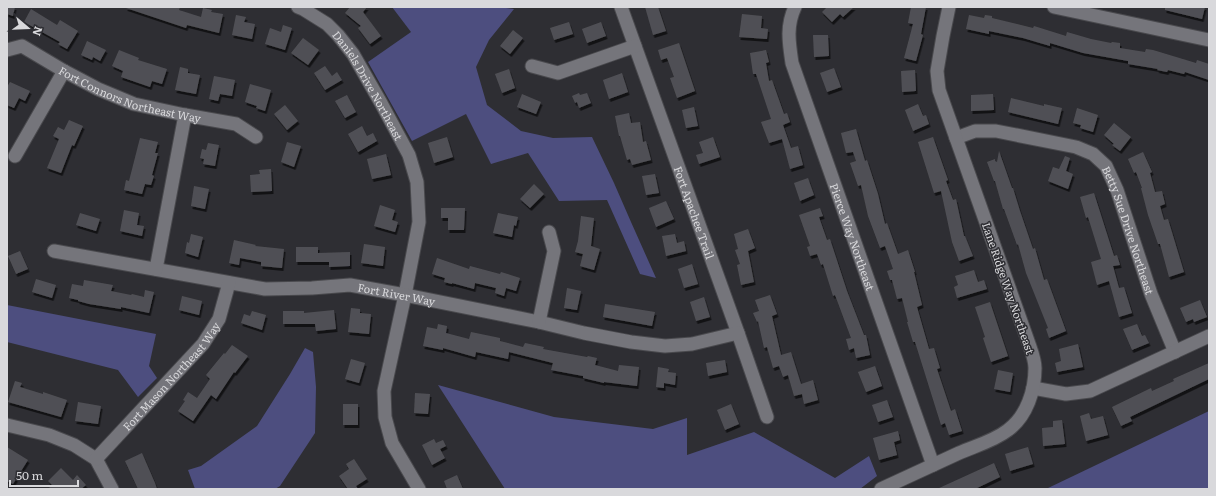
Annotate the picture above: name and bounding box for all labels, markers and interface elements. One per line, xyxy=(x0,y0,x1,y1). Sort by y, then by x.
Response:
north arrow xyxy=(8,8,48,48)
text: N xyxy=(29,25,47,39)
street label: Daniels Drive Northeast xyxy=(329,27,408,143)
street label: Fort Connors Northeast Way xyxy=(56,62,203,126)
street label: Betty Sue Drive Northeast xyxy=(1099,163,1159,297)
street label: Fort Apachee Trail xyxy=(671,164,719,261)
street label: Pierce Way Northeast xyxy=(827,181,879,293)
street label: Lane Ridge Way Northeast xyxy=(979,220,1039,357)
street label: Fort River Way xyxy=(357,279,438,309)
street label: Fort Mason Northeast Way xyxy=(119,318,224,434)
scale bar xyxy=(10,462,78,488)
text: 50 m xyxy=(16,466,43,484)

